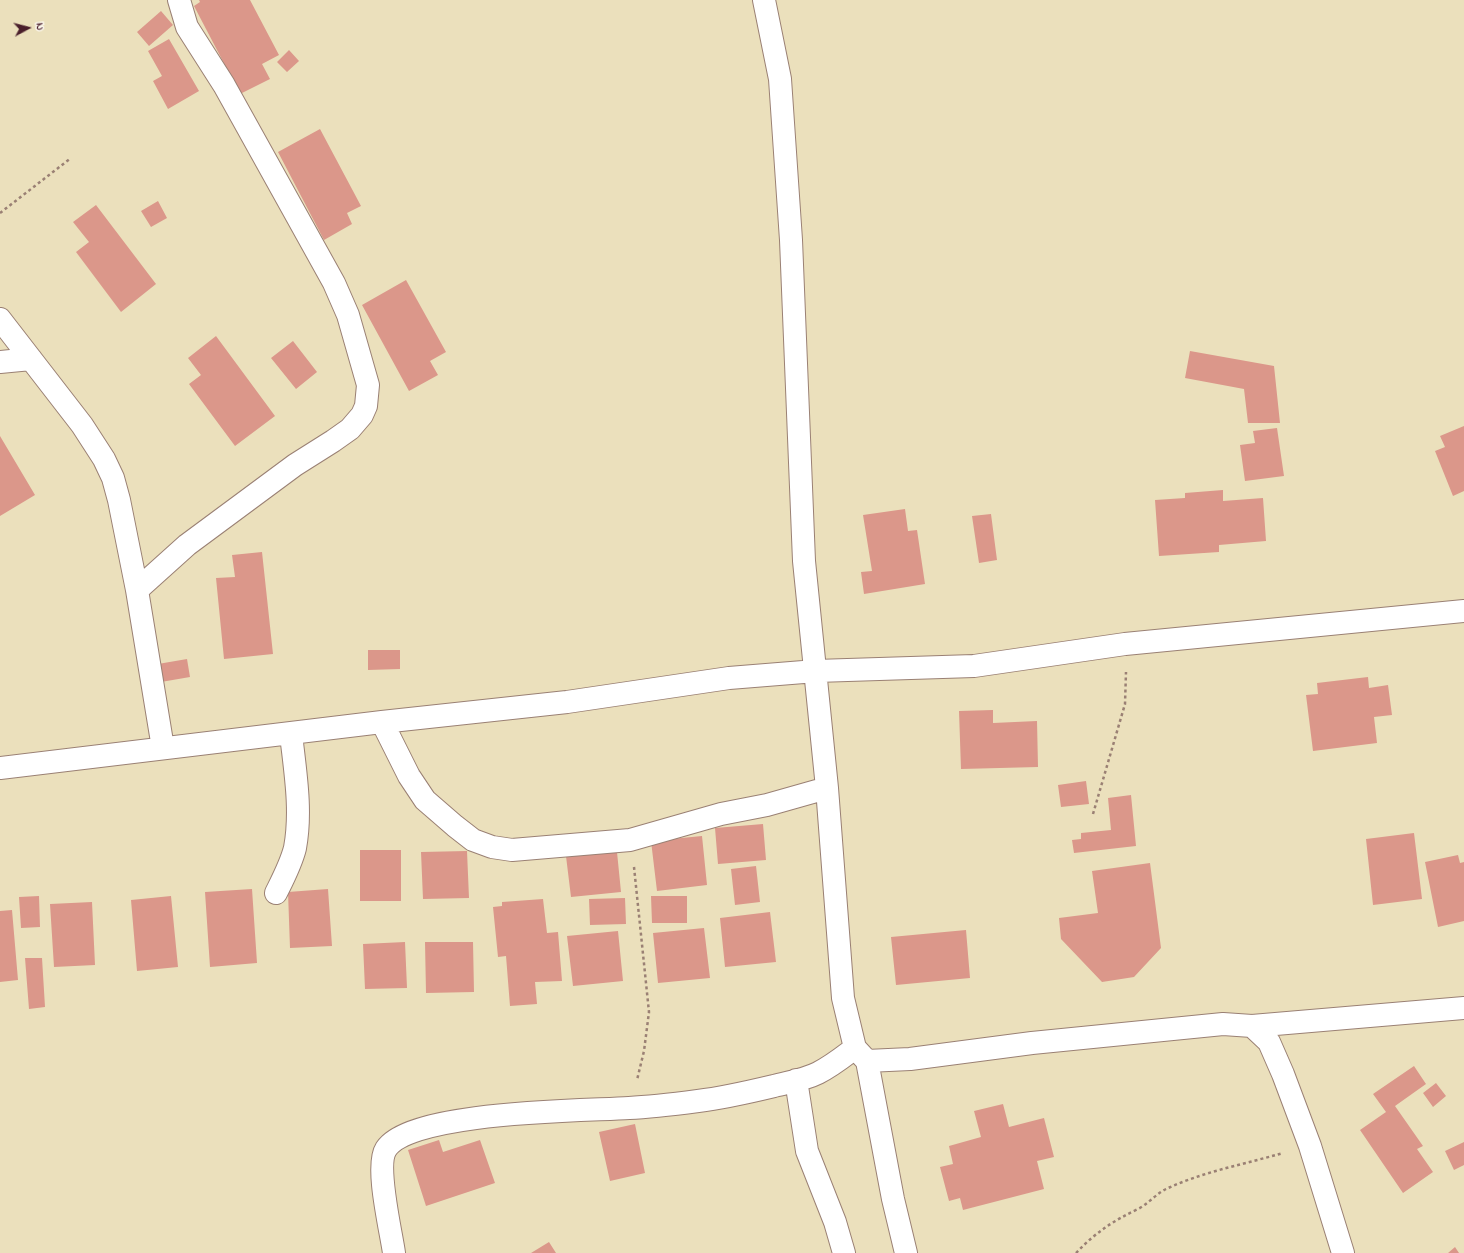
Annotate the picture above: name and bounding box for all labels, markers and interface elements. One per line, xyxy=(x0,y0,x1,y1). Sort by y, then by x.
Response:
north arrow xyxy=(8,8,48,48)
text: N xyxy=(32,22,48,31)

